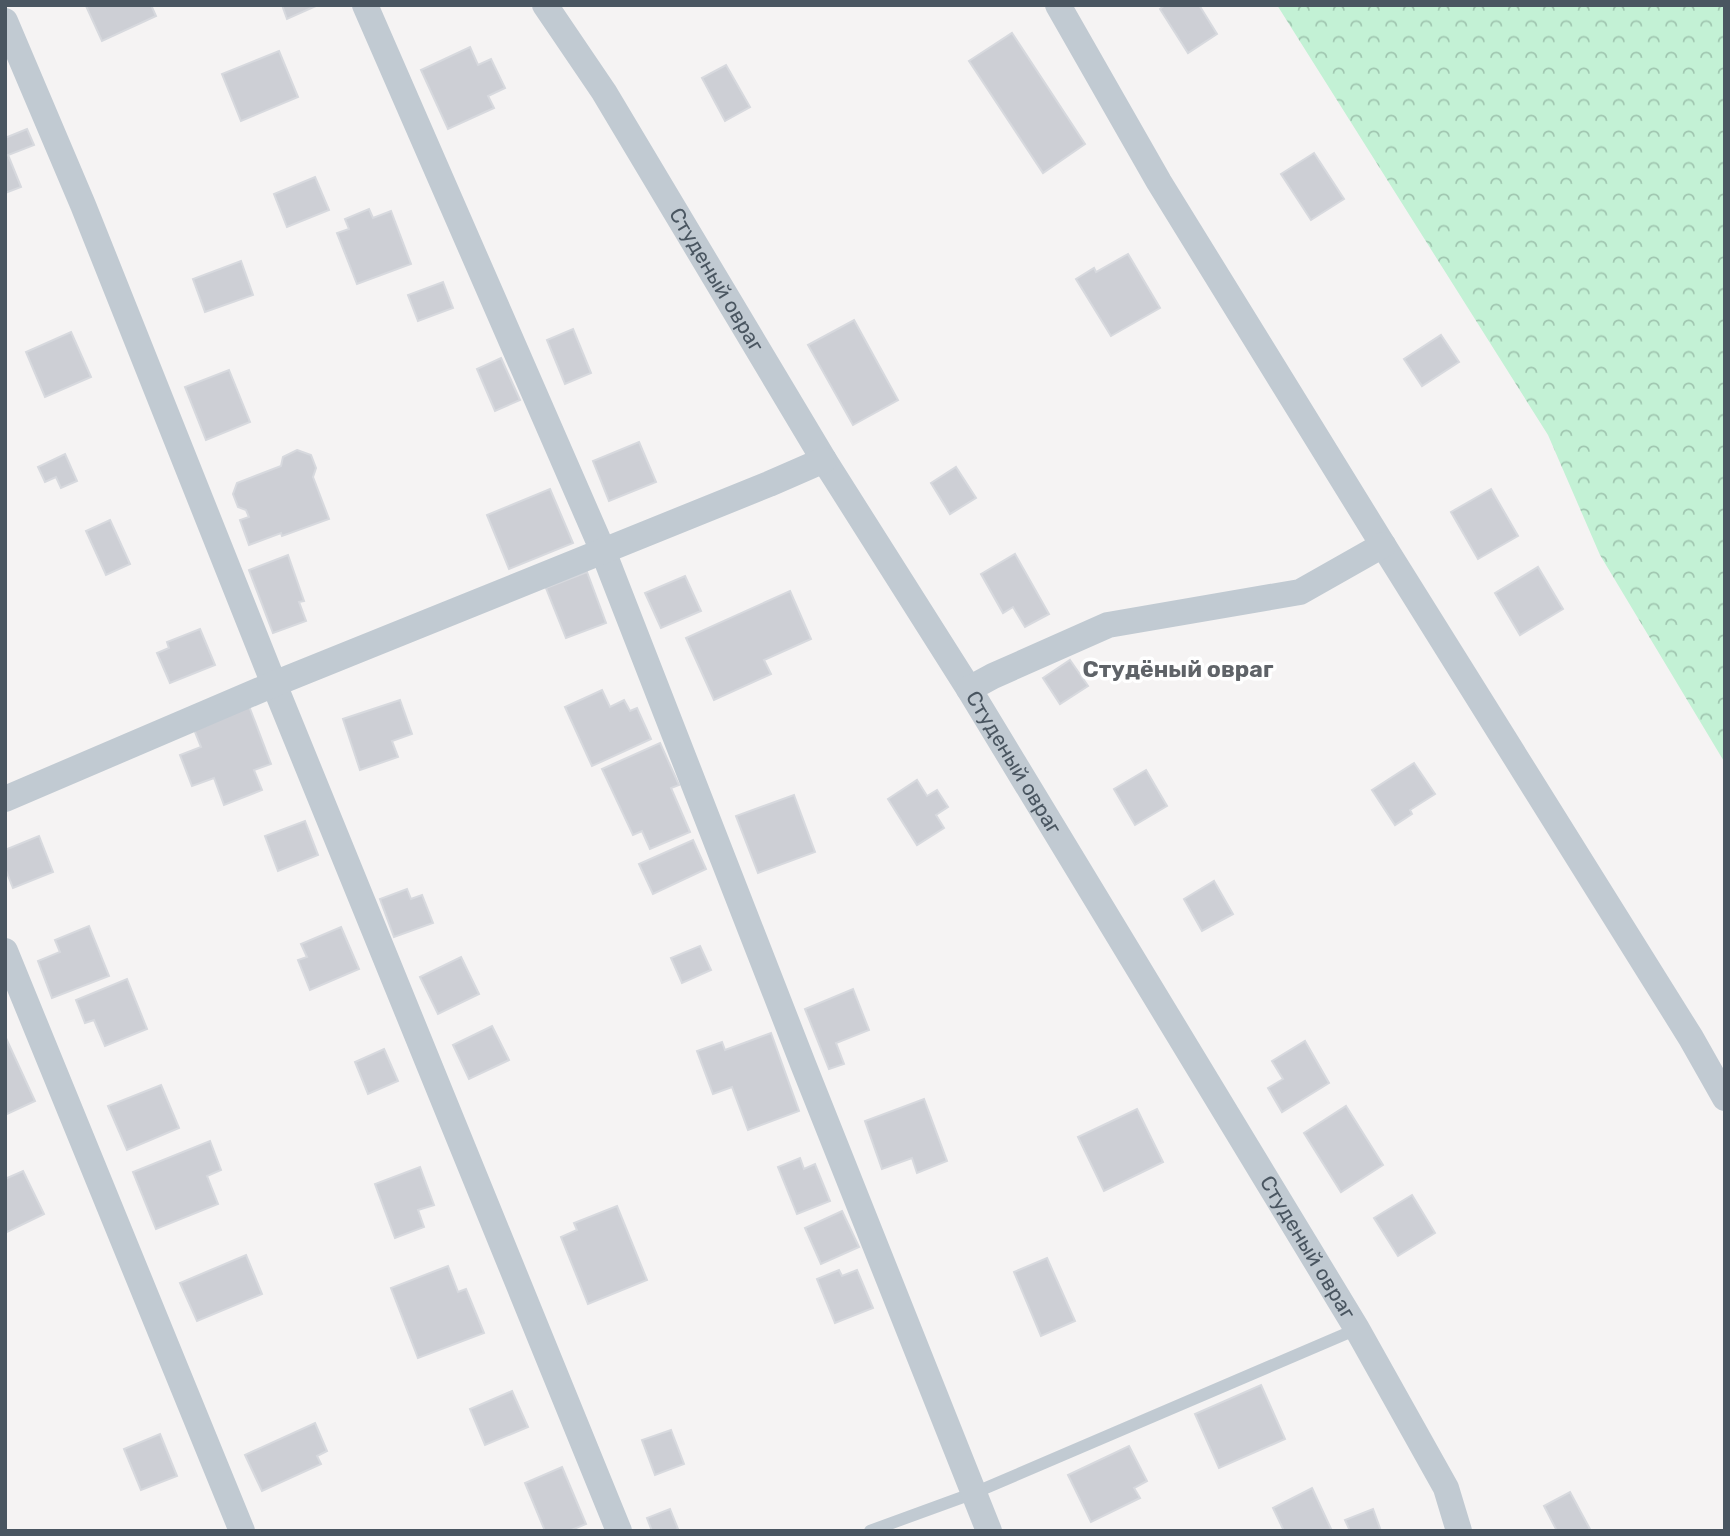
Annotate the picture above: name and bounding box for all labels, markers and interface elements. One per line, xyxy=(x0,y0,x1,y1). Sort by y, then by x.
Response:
street label: Студеный овраг xyxy=(664,203,769,356)
district label: Студёный овраг xyxy=(1083,655,1274,683)
street label: Студеный овраг xyxy=(961,686,1067,839)
street label: Студеный овраг xyxy=(1255,1171,1361,1324)

